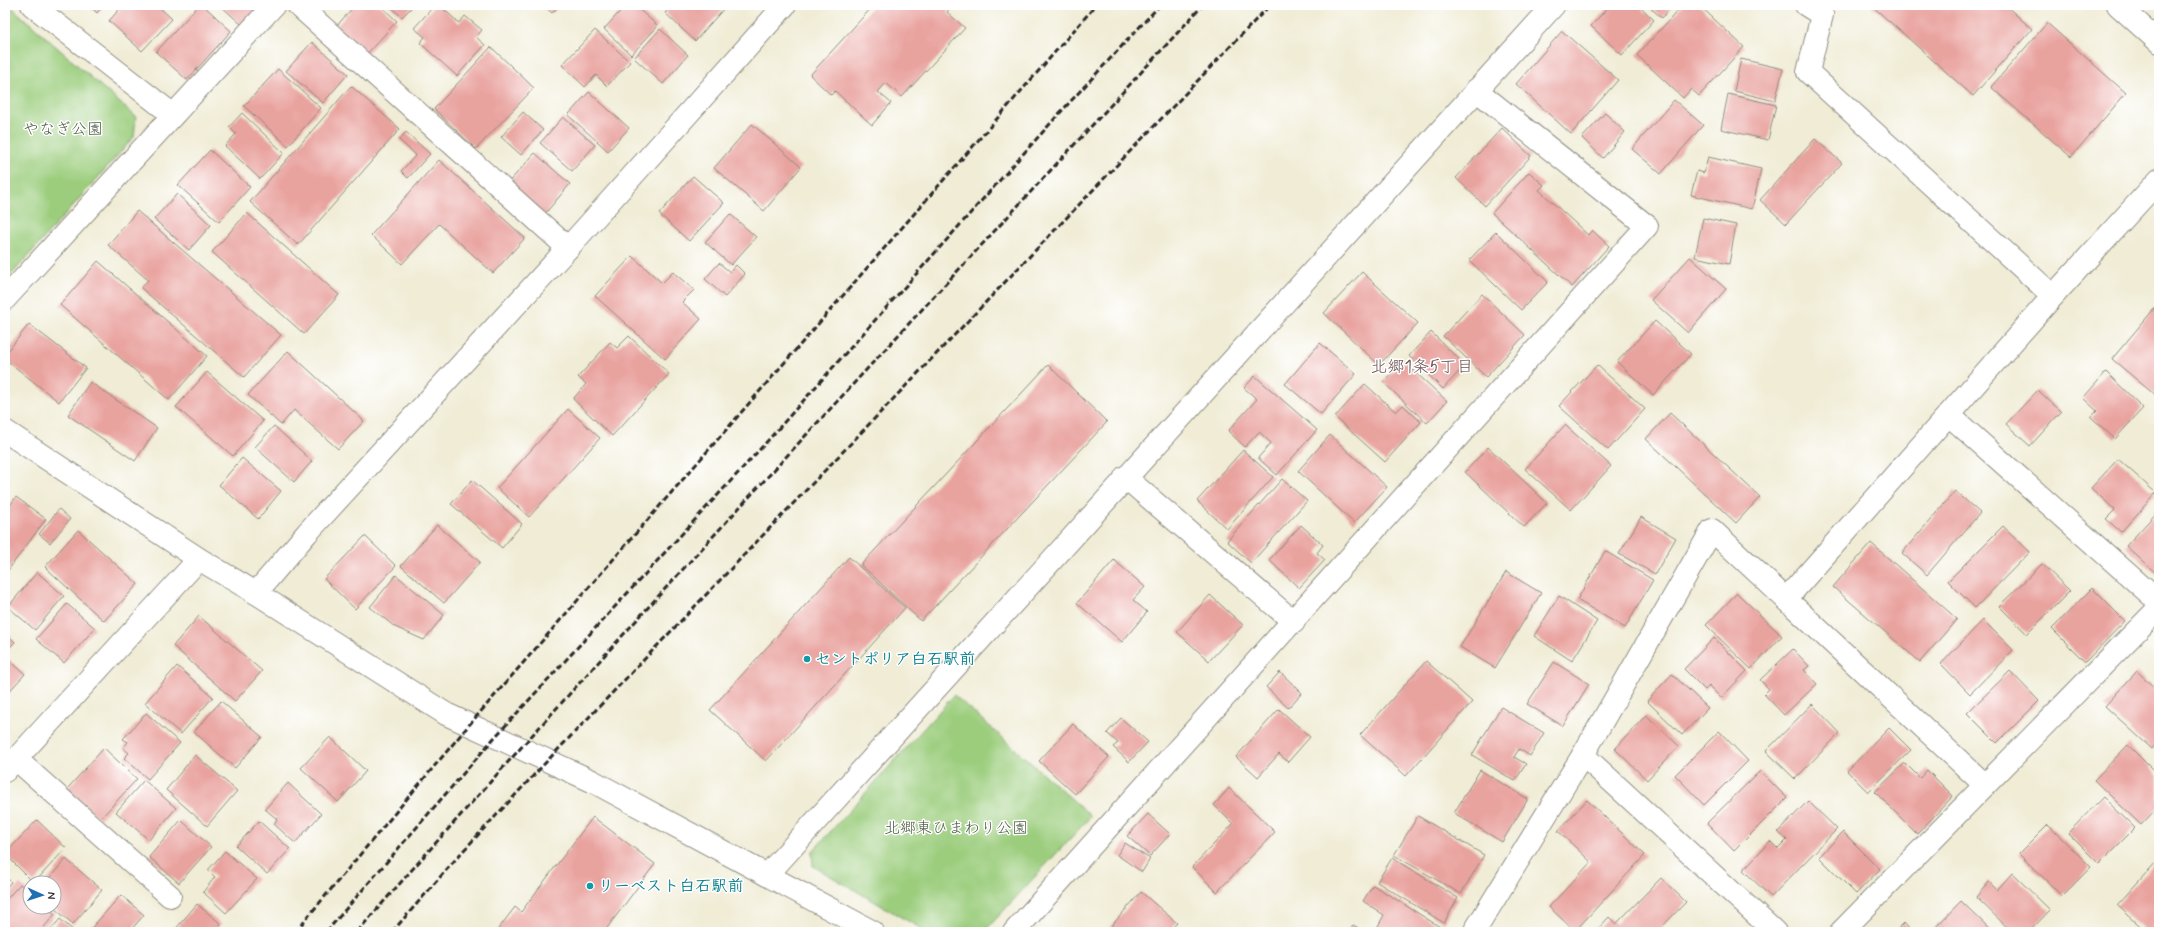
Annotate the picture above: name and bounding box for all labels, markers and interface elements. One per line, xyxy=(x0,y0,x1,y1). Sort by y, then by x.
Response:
park label: やなぎ公園 xyxy=(23,119,103,140)
district label: 北郷1条5丁目 xyxy=(1371,356,1473,378)
place label: セントポリア白石駅前 xyxy=(815,649,975,670)
marker: セントポリア白石駅前 xyxy=(802,654,812,664)
park label: 北郷東ひまわり公園 xyxy=(884,818,1028,839)
north arrow xyxy=(22,875,62,915)
place label: リーベスト白石駅前 xyxy=(598,876,743,897)
marker: リーベスト白石駅前 xyxy=(585,881,595,891)
text: N xyxy=(44,891,58,899)

